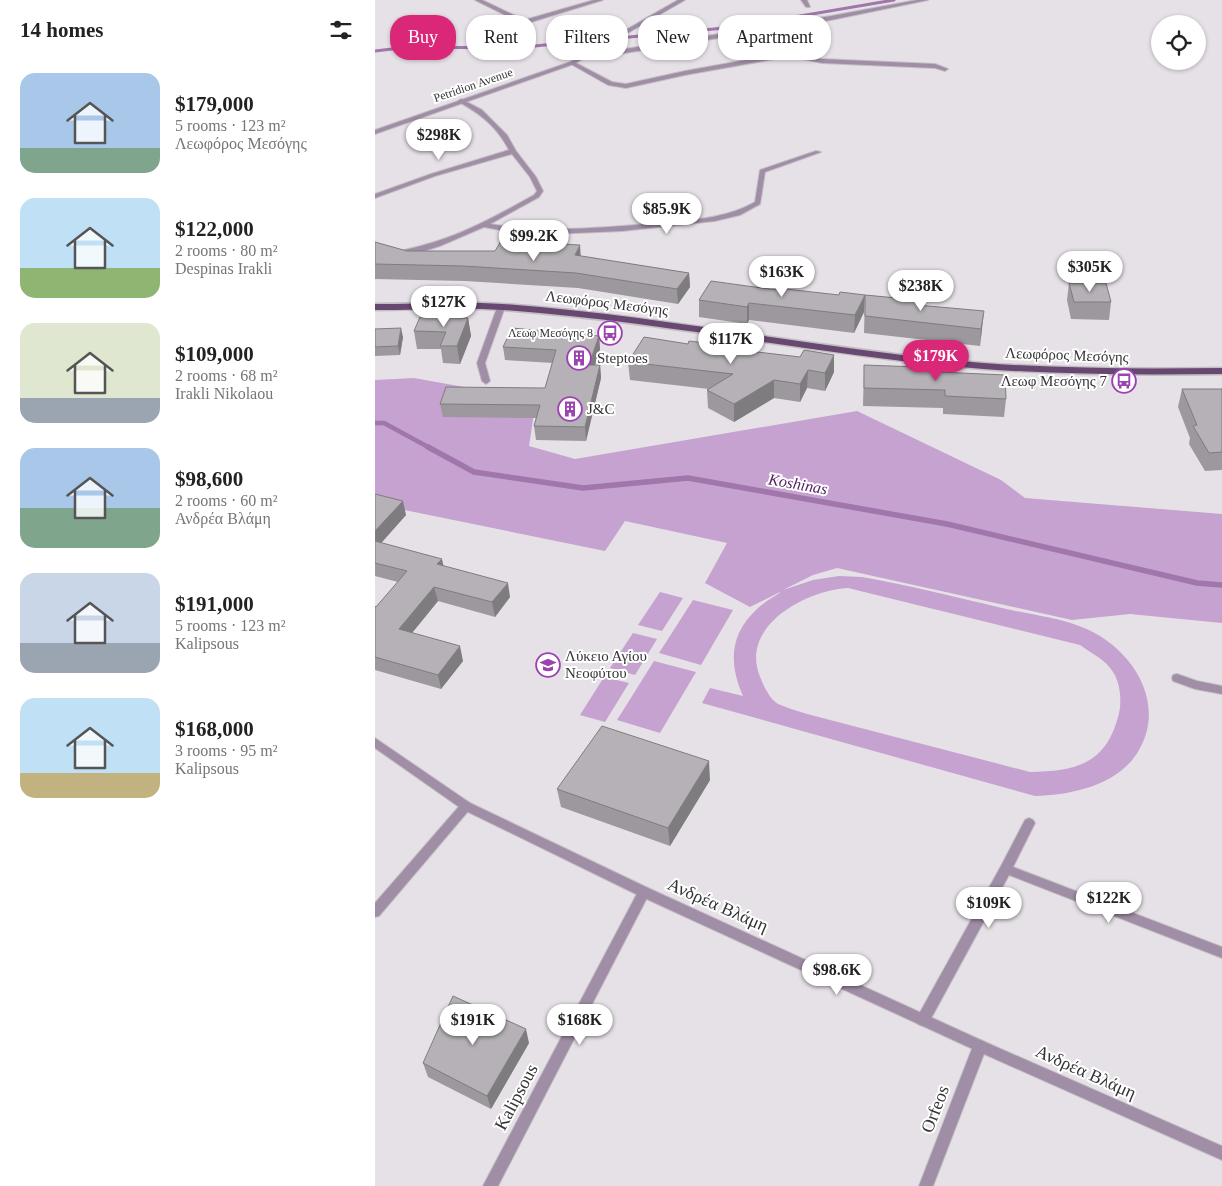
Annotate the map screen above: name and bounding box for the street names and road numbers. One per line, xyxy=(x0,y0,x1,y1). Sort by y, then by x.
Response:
street label: Petridion Avenue xyxy=(432,65,514,105)
street label: Λεωφόρος Μεσόγης xyxy=(545,288,669,318)
street label: Λεωφόρος Μεσόγης xyxy=(1005,345,1129,365)
street label: Ανδρέα Βλάμη xyxy=(665,874,771,936)
street label: Ανδρέα Βλάμη xyxy=(1033,1041,1139,1103)
street label: Kalipsous xyxy=(490,1061,542,1133)
street label: Orfeos xyxy=(917,1083,953,1135)

